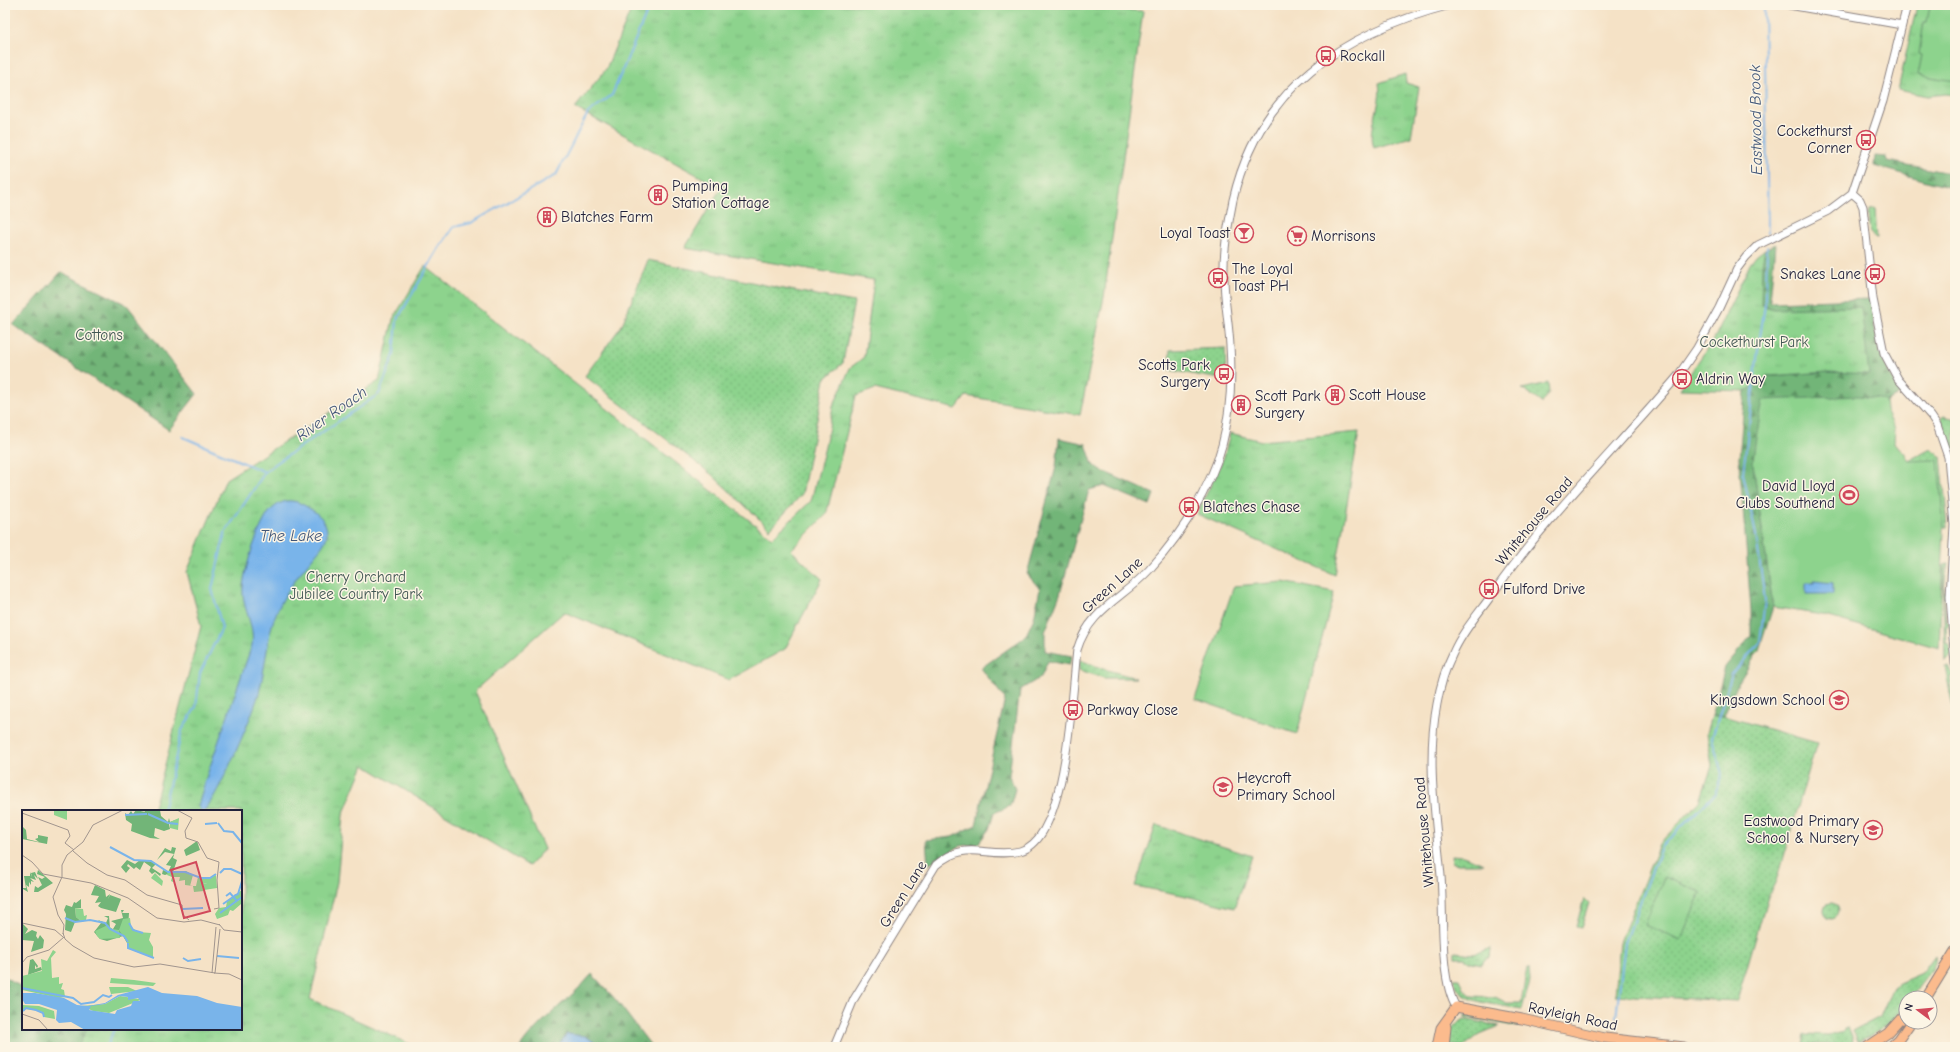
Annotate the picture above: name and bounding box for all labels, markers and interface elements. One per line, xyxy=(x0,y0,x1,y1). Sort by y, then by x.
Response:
bus stop icon: Rockall xyxy=(1315,45,1337,67)
place label: Rockall xyxy=(1340,47,1385,65)
water label: Eastwood Brook xyxy=(1746,64,1766,175)
place label: Cockethurst Corner xyxy=(1777,122,1853,157)
bus stop icon: Cockethurst Corner xyxy=(1855,129,1877,151)
place label: Pumping Station Cottage xyxy=(672,177,770,212)
building icon: Pumping Station Cottage xyxy=(647,184,669,206)
building icon: Blatches Farm xyxy=(536,206,558,228)
place label: Blatches Farm xyxy=(561,208,653,226)
bar icon: Loyal Toast xyxy=(1233,222,1255,244)
place label: Loyal Toast xyxy=(1160,224,1231,242)
supermarket icon: Morrisons xyxy=(1286,225,1308,247)
place label: Morrisons xyxy=(1311,227,1376,245)
place label: The Loyal Toast PH xyxy=(1232,260,1293,295)
bus stop icon: Snakes Lane xyxy=(1864,263,1886,285)
place label: Snakes Lane xyxy=(1780,265,1861,283)
bus stop icon: The Loyal Toast PH xyxy=(1207,267,1229,289)
park label: Cottons xyxy=(75,326,123,344)
park label: Cockethurst Park xyxy=(1699,333,1809,351)
place label: Scotts Park Surgery xyxy=(1138,356,1211,391)
bus stop icon: Scotts Park Surgery xyxy=(1213,363,1235,385)
bus stop icon: Aldrin Way xyxy=(1671,368,1693,390)
place label: Aldrin Way xyxy=(1696,370,1765,388)
water label: River Roach xyxy=(293,383,370,445)
building icon: Scott House xyxy=(1324,384,1346,406)
place label: Scott House xyxy=(1349,386,1427,404)
place label: Scott Park Surgery xyxy=(1255,387,1321,422)
building icon: Scott Park Surgery xyxy=(1230,394,1252,416)
street label: Whitehouse Road xyxy=(1492,473,1576,569)
place label: David Lloyd Clubs Southend xyxy=(1736,477,1835,512)
sports icon: David Lloyd Clubs Southend xyxy=(1838,484,1860,506)
bus stop icon: Blatches Chase xyxy=(1178,496,1200,518)
place label: Blatches Chase xyxy=(1203,498,1300,516)
water label: The Lake xyxy=(260,527,322,545)
street label: Green Lane xyxy=(1078,553,1146,617)
park label: Cherry Orchard Jubilee Country Park xyxy=(289,568,423,603)
bus stop icon: Fulford Drive xyxy=(1478,578,1500,600)
place label: Fulford Drive xyxy=(1503,580,1586,598)
school or university icon: Kingsdown School xyxy=(1828,689,1850,711)
place label: Kingsdown School xyxy=(1710,691,1825,709)
bus stop icon: Parkway Close xyxy=(1062,699,1084,721)
place label: Parkway Close xyxy=(1087,701,1178,719)
place label: Heycroft Primary School xyxy=(1237,769,1335,804)
school or university icon: Heycroft Primary School xyxy=(1212,776,1234,798)
street label: Whitehouse Road xyxy=(1410,776,1438,888)
inset map xyxy=(22,810,242,1030)
place label: Eastwood Primary School & Nursery xyxy=(1744,812,1859,847)
school or university icon: Eastwood Primary School & Nursery xyxy=(1862,819,1884,841)
street label: Green Lane xyxy=(875,857,931,931)
north arrow xyxy=(1898,990,1938,1030)
street label: Rayleigh Road xyxy=(1527,998,1619,1034)
text: N xyxy=(1902,1002,1916,1013)

